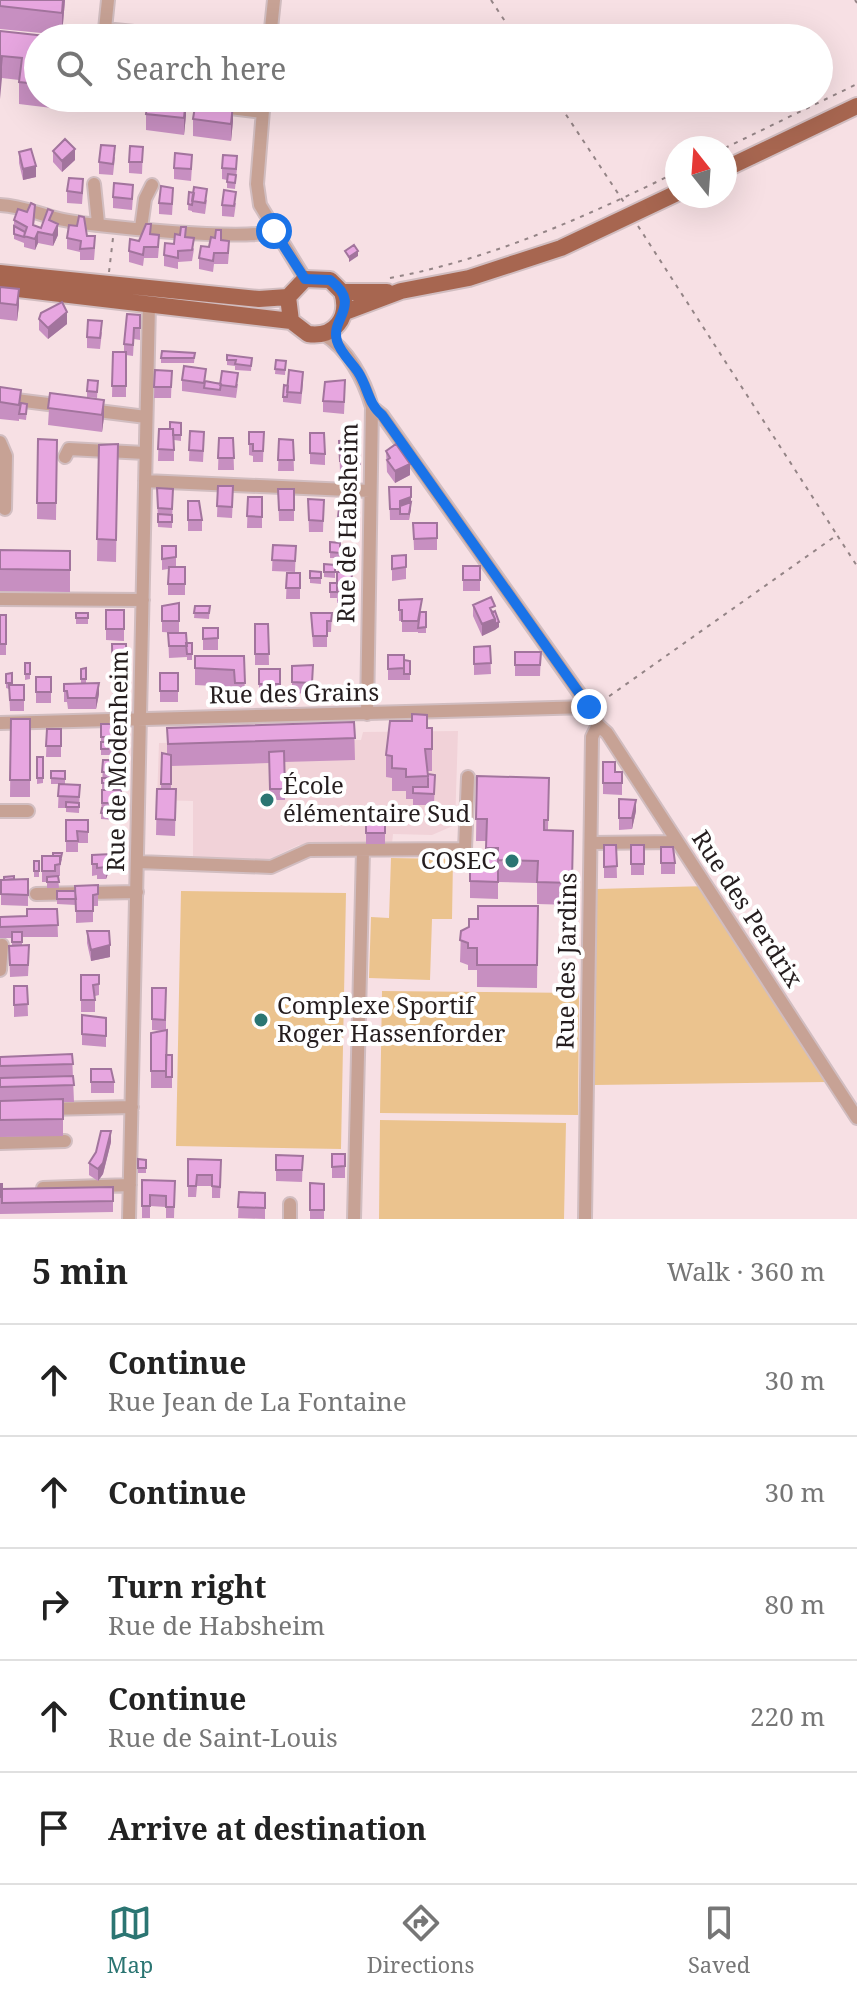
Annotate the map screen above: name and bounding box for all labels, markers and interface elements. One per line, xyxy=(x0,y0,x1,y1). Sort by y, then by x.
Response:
search box xyxy=(24,24,833,112)
icon: search xyxy=(52,46,96,90)
text: Search here xyxy=(116,48,286,89)
north arrow xyxy=(665,136,737,208)
route start xyxy=(256,213,292,249)
street label: Rue de Habsheim xyxy=(328,422,365,623)
street label: Rue de Modenheim xyxy=(98,650,135,872)
street label: Rue des Grains xyxy=(209,675,379,710)
route end xyxy=(571,689,607,725)
place label: École élémentaire Sud xyxy=(283,768,470,829)
marker: École élémentaire Sud xyxy=(258,791,276,809)
street label: Rue des Perdrix xyxy=(685,823,811,993)
place label: COSEC xyxy=(421,843,496,876)
marker: COSEC xyxy=(503,852,521,870)
street label: Rue des Jardins xyxy=(547,872,584,1050)
place label: Complexe Sportif Roger Hassenforder xyxy=(277,988,505,1049)
marker: Complexe Sportif Roger Hassenforder xyxy=(252,1011,270,1029)
text: 5 min xyxy=(32,1248,128,1294)
text: Walk · 360 m xyxy=(667,1253,825,1289)
text: Continue xyxy=(108,1342,246,1383)
icon: ahead xyxy=(32,1358,76,1402)
text: 30 m xyxy=(765,1362,825,1398)
text: Rue Jean de La Fontaine xyxy=(108,1383,407,1419)
icon: ahead xyxy=(32,1470,76,1514)
text: Continue xyxy=(108,1472,246,1513)
text: 30 m xyxy=(765,1474,825,1510)
text: Turn right xyxy=(108,1566,266,1607)
icon: right xyxy=(32,1582,76,1626)
text: 80 m xyxy=(765,1586,825,1622)
text: Rue de Habsheim xyxy=(108,1607,325,1643)
text: Continue xyxy=(108,1678,246,1719)
icon: ahead xyxy=(32,1694,76,1738)
text: 220 m xyxy=(750,1698,825,1734)
text: Rue de Saint-Louis xyxy=(108,1719,338,1755)
icon: arrive xyxy=(32,1806,76,1850)
text: Arrive at destination xyxy=(108,1808,427,1849)
tab: Map xyxy=(107,1901,153,1979)
tab: Directions xyxy=(367,1901,474,1979)
tab: Saved xyxy=(688,1901,750,1979)

